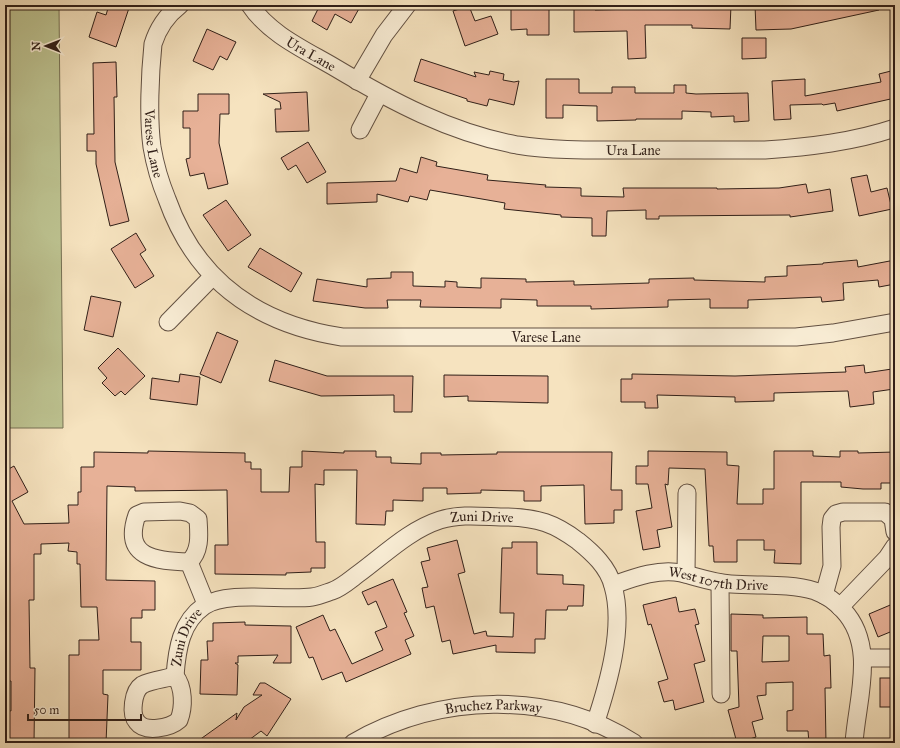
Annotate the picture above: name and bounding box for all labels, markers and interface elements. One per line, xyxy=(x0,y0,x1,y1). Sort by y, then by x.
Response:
north arrow xyxy=(26,26,66,66)
street label: Ura Lane xyxy=(283,33,339,75)
text: N xyxy=(30,41,43,51)
street label: Varese Lane xyxy=(141,108,167,180)
street label: Ura Lane xyxy=(606,142,661,159)
street label: Varese Lane xyxy=(510,329,581,346)
street label: Zuni Drive xyxy=(449,508,514,526)
street label: West 107th Drive xyxy=(668,563,769,594)
street label: Zuni Drive xyxy=(168,604,206,668)
scale bar xyxy=(28,696,141,722)
street label: Bruchez Parkway xyxy=(443,696,544,718)
text: 50 m xyxy=(34,703,59,717)

